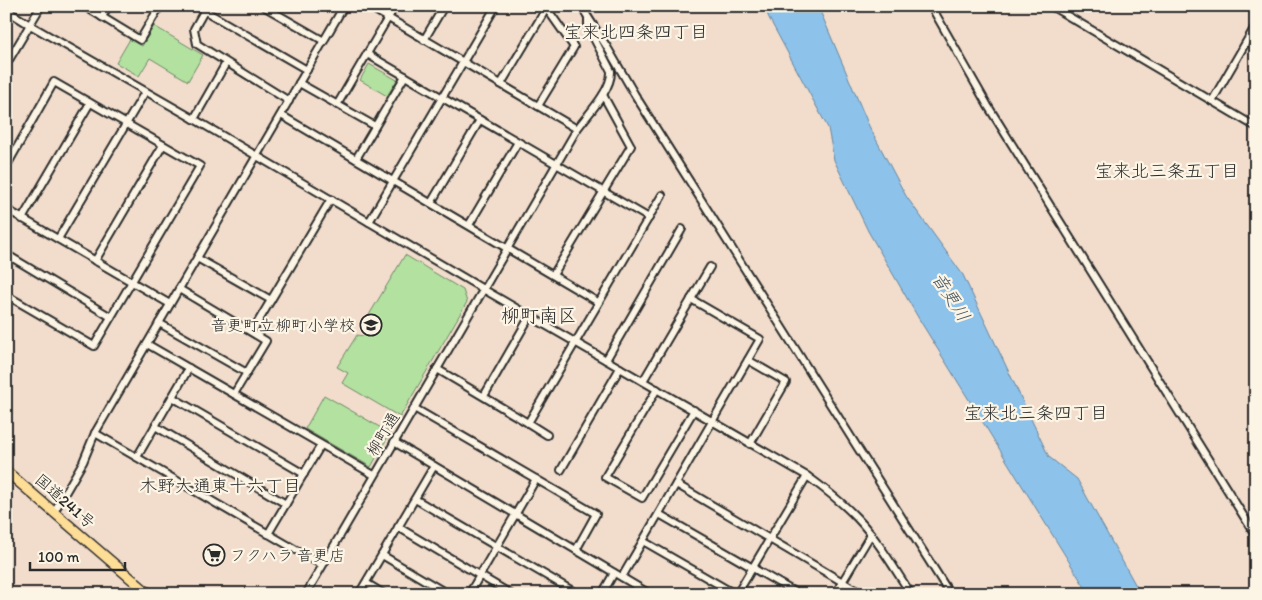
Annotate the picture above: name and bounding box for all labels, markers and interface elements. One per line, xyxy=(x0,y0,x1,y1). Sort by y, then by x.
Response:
district label: 宝来北四条四丁目 xyxy=(564,21,708,43)
district label: 宝来北三条五丁目 xyxy=(1095,160,1239,182)
water label: 音更川 xyxy=(927,268,975,326)
district label: 柳町南区 xyxy=(501,304,577,327)
school or university icon: 音更町立柳町小学校 xyxy=(359,313,383,337)
place label: 音更町立柳町小学校 xyxy=(211,316,355,335)
district label: 宝来北三条四丁目 xyxy=(964,402,1108,424)
street label: 柳町通 xyxy=(362,409,404,459)
street label: 国道241号 xyxy=(31,470,99,532)
district label: 木野大通東十六丁目 xyxy=(139,475,301,497)
scale bar xyxy=(30,540,125,572)
supermarket icon: フクハラ 音更店 xyxy=(202,543,226,567)
place label: フクハラ 音更店 xyxy=(230,546,345,565)
text: 100 m xyxy=(38,548,80,566)

